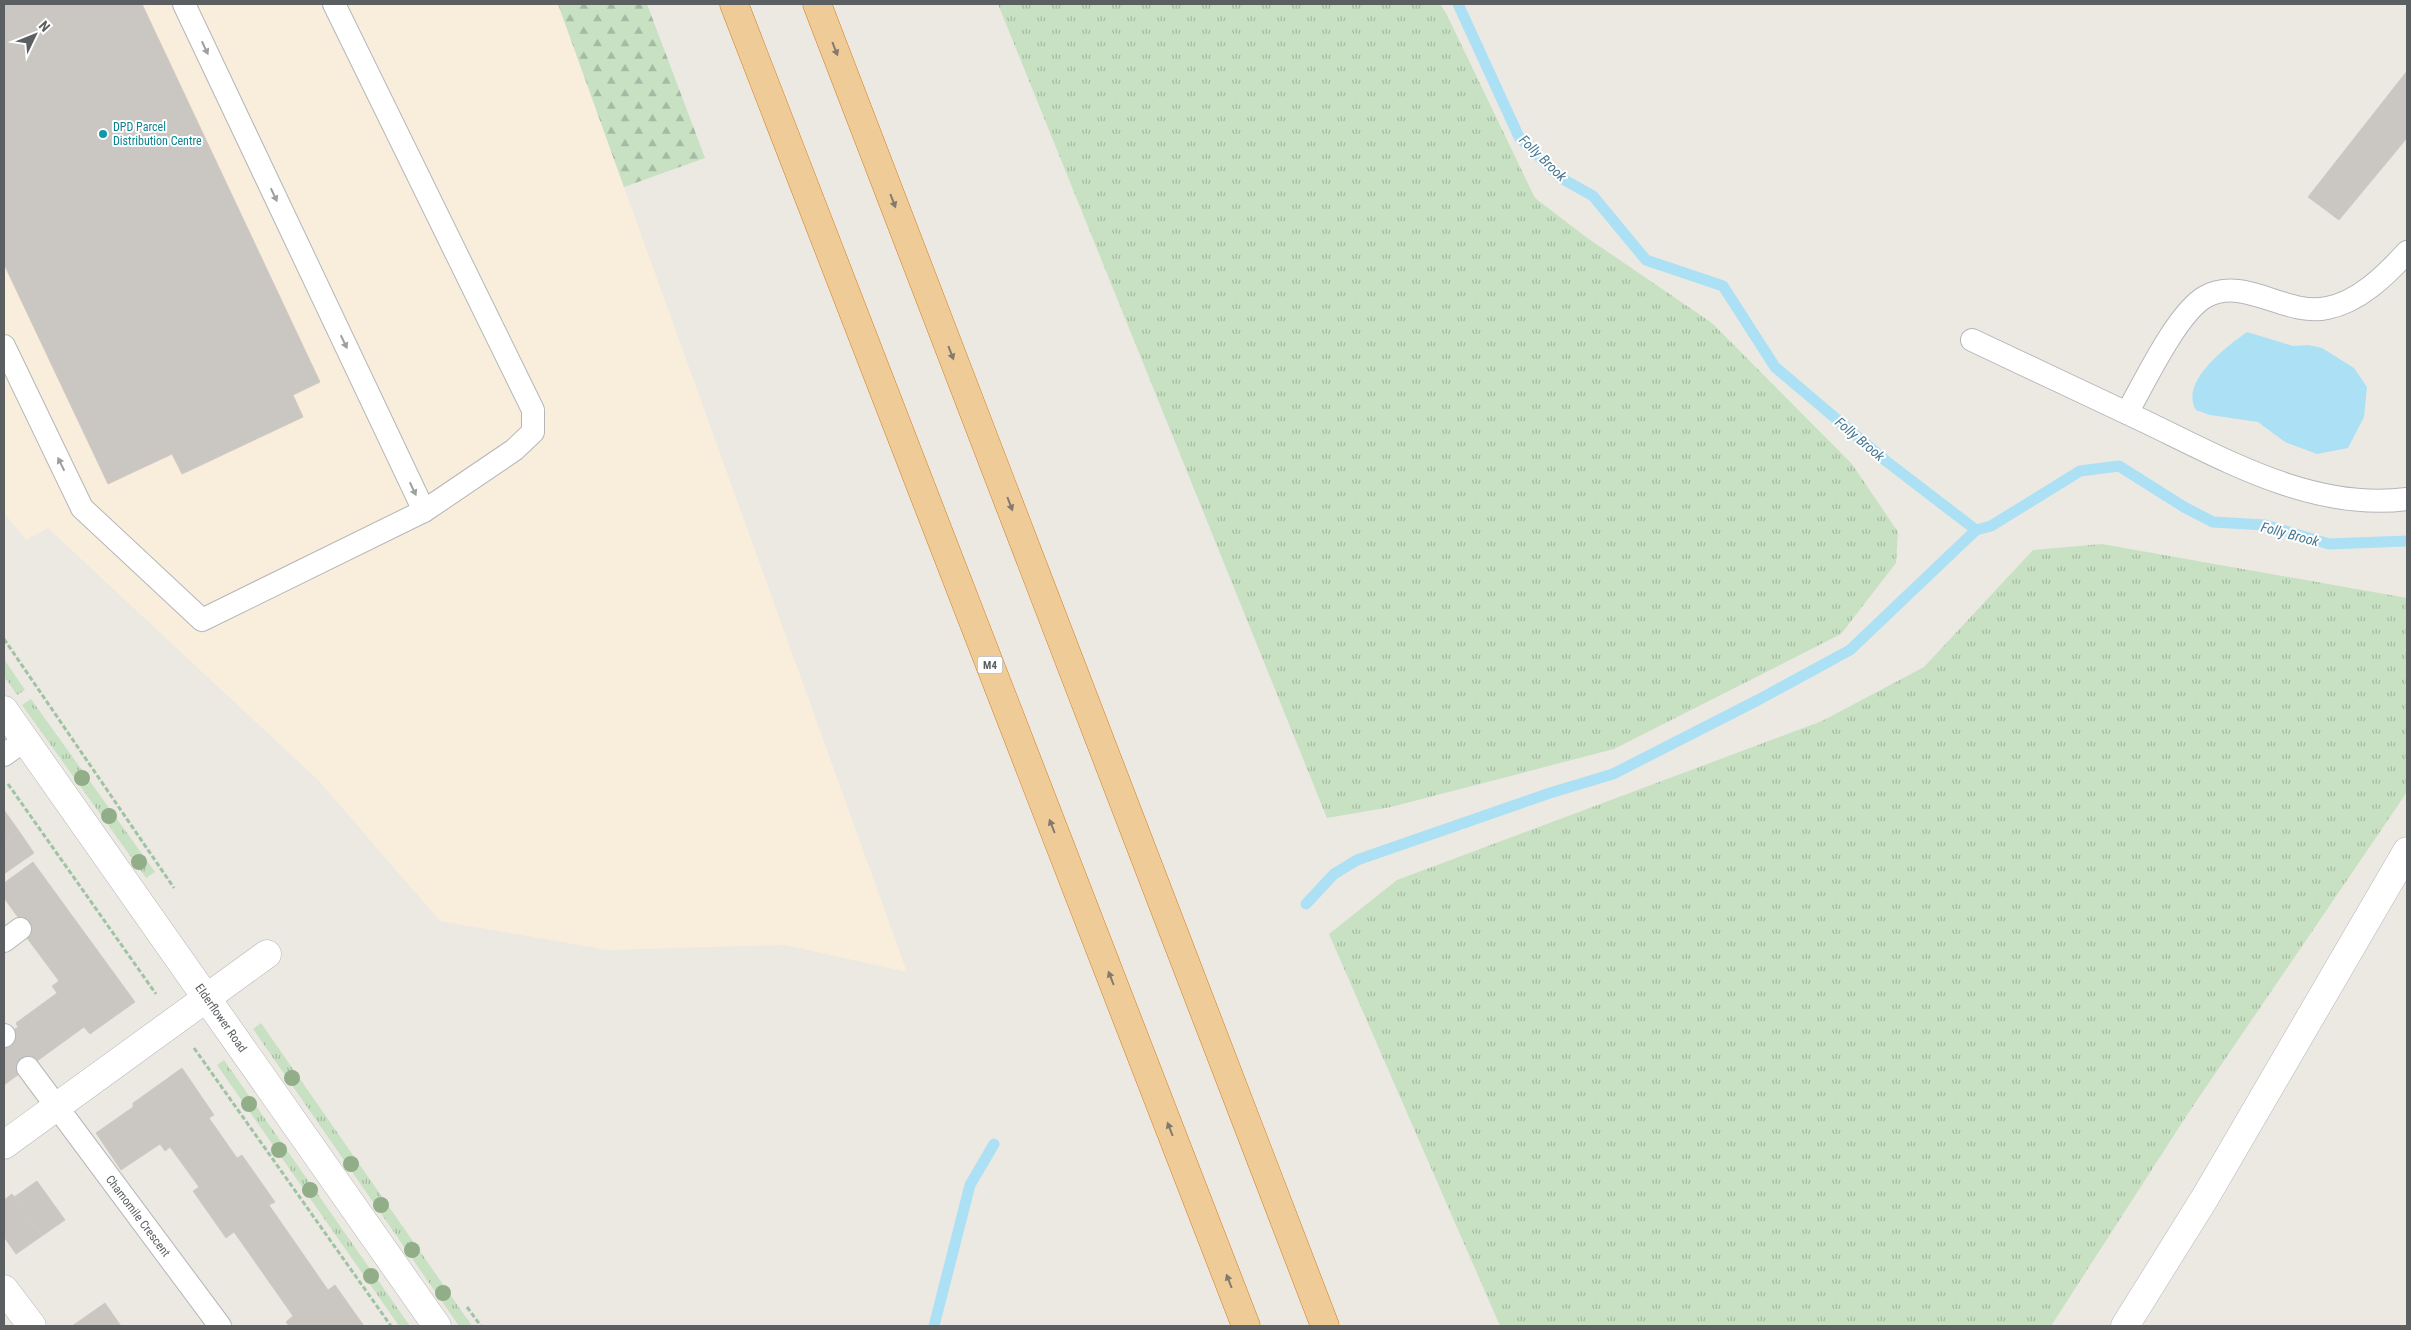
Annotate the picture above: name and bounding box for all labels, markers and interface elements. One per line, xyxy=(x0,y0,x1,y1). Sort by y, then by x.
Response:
north arrow xyxy=(10,10,60,60)
text: N xyxy=(36,18,53,35)
one-way arrow xyxy=(201,41,209,55)
one-way arrow xyxy=(831,42,839,57)
place label: DPD Parcel Distribution Centre xyxy=(113,120,202,148)
marker: DPD Parcel Distribution Centre xyxy=(97,128,109,140)
water label: Folly Brook xyxy=(1516,132,1571,185)
one-way arrow xyxy=(271,188,279,202)
one-way arrow xyxy=(889,194,897,209)
one-way arrow xyxy=(340,335,348,349)
one-way arrow xyxy=(948,346,956,360)
water label: Folly Brook xyxy=(1832,414,1889,465)
one-way arrow xyxy=(56,457,64,471)
one-way arrow xyxy=(409,482,417,496)
one-way arrow xyxy=(1007,497,1014,512)
water label: Folly Brook xyxy=(2259,519,2322,550)
road number: M4 xyxy=(978,656,1002,674)
one-way arrow xyxy=(1048,819,1056,833)
one-way arrow xyxy=(1107,970,1115,985)
street label: Elderflower Road xyxy=(192,981,250,1055)
one-way arrow xyxy=(1166,1121,1174,1136)
street label: Chamomile Crescent xyxy=(103,1173,173,1260)
one-way arrow xyxy=(1224,1274,1232,1288)

